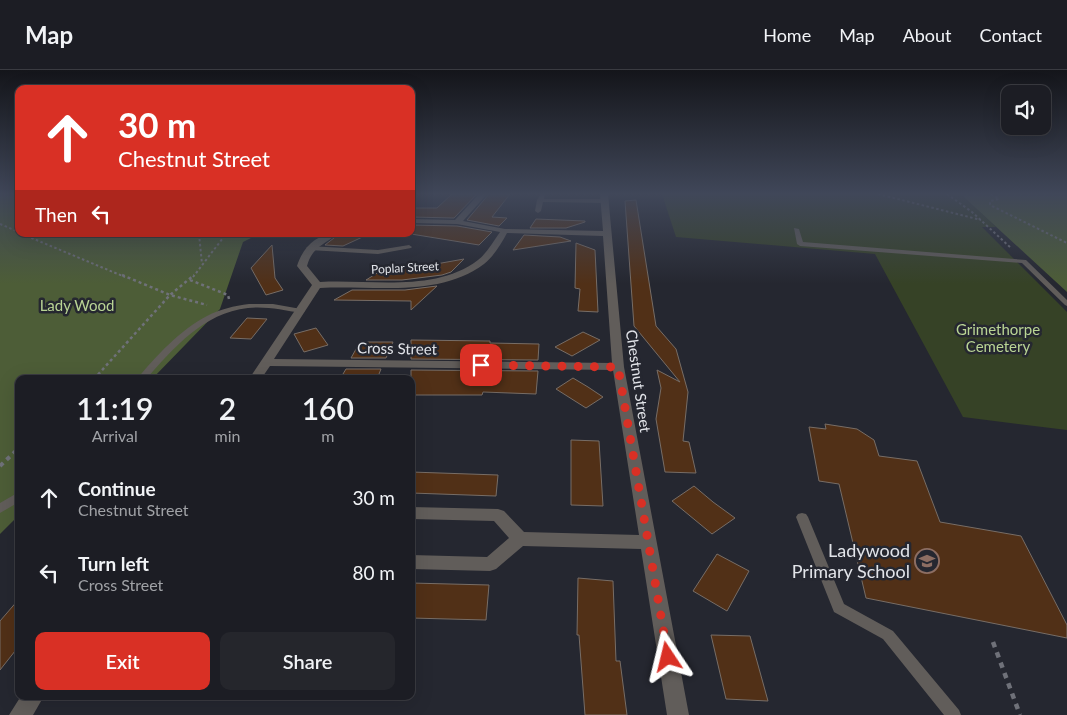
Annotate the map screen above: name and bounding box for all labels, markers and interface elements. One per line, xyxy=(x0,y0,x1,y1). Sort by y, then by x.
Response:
text: Map xyxy=(25,20,73,49)
text: Home xyxy=(763,24,811,46)
text: Map xyxy=(839,24,875,46)
text: About xyxy=(903,24,952,46)
text: Contact xyxy=(980,24,1042,46)
map controls xyxy=(1001,85,1051,135)
button: sound xyxy=(1001,85,1051,135)
text: 30 m xyxy=(118,103,196,145)
icon: ahead xyxy=(35,105,100,170)
text: Chestnut Street xyxy=(118,145,270,172)
icon: left xyxy=(87,200,115,228)
text: Then xyxy=(35,203,77,226)
street label: Poplar Street xyxy=(371,258,440,277)
park label: Lady Wood xyxy=(40,296,114,314)
park label: Grimethorpe Cemetery xyxy=(956,320,1040,355)
street label: Chestnut Street xyxy=(623,328,655,434)
street label: Cross Street xyxy=(357,338,438,358)
pin xyxy=(460,344,502,386)
icon: arrive xyxy=(467,351,495,379)
text: 11:19 xyxy=(76,390,153,426)
text: 2 xyxy=(219,390,236,426)
text: 160 xyxy=(302,390,354,426)
text: Arrival xyxy=(92,426,138,445)
text: min xyxy=(215,426,240,445)
text: m xyxy=(321,426,334,445)
text: Continue xyxy=(78,477,156,500)
icon: ahead xyxy=(35,484,63,512)
text: 30 m xyxy=(352,486,395,509)
text: Chestnut Street xyxy=(78,500,189,519)
place label: Ladywood Primary School xyxy=(792,539,910,582)
school or university icon: Ladywood Primary School xyxy=(914,548,940,574)
text: Turn left xyxy=(78,552,149,575)
icon: left xyxy=(35,559,63,587)
text: 80 m xyxy=(352,561,395,584)
text: Cross Street xyxy=(78,575,163,594)
position arrow xyxy=(641,630,693,682)
button: Exit xyxy=(35,632,210,690)
button: Share xyxy=(220,632,395,690)

